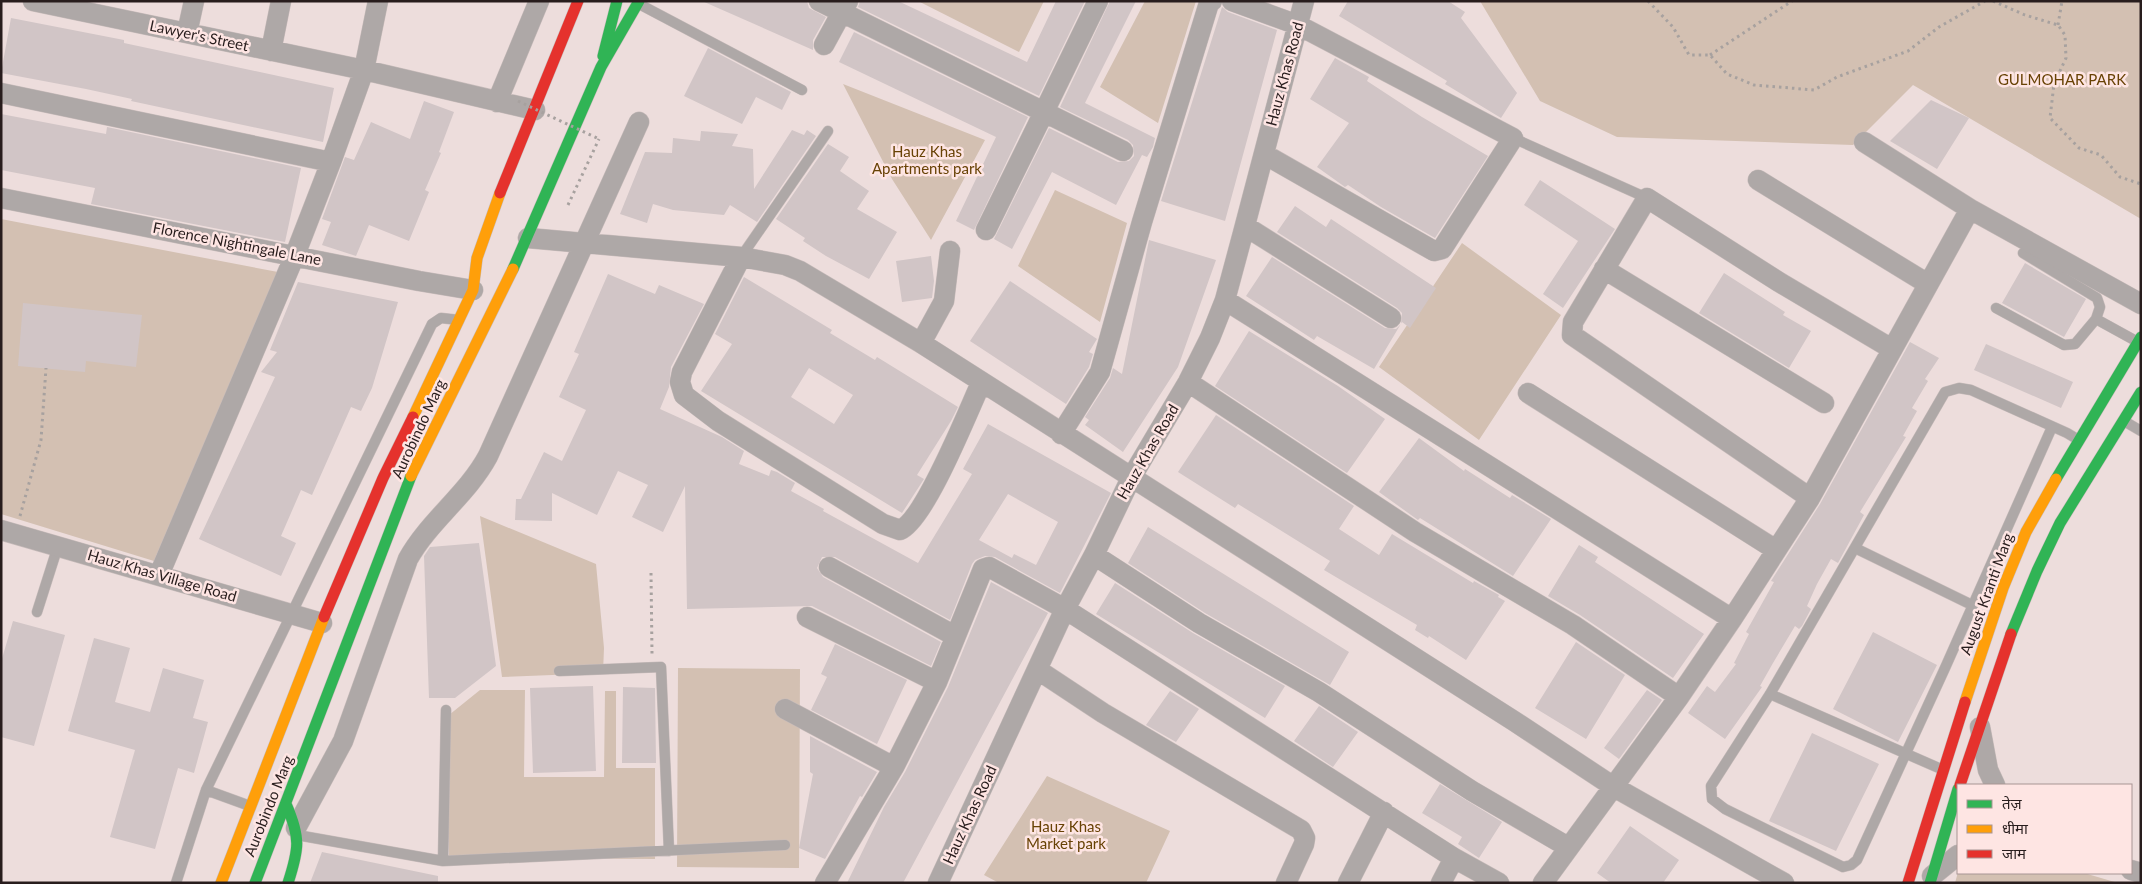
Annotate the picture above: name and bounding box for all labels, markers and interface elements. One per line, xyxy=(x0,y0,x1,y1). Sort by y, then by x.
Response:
street label: Lawyer's Street xyxy=(148,16,251,54)
street label: Hauz Khas Road xyxy=(1261,20,1307,128)
park label: GULMOHAR PARK xyxy=(1998,70,2126,88)
park label: Hauz Khas Apartments park xyxy=(872,142,982,177)
street label: Florence Nightingale Lane xyxy=(151,218,323,268)
street label: Aurobindo Marg xyxy=(387,376,449,481)
street label: Hauz Khas Road xyxy=(1113,401,1182,502)
street label: August Kranti Marg xyxy=(1956,530,2017,657)
street label: Hauz Khas Village Road xyxy=(86,545,239,605)
street label: Aurobindo Marg xyxy=(240,752,297,859)
street label: Hauz Khas Road xyxy=(938,762,1000,867)
legend xyxy=(1957,784,2132,874)
text: तेज़ xyxy=(2002,794,2023,812)
park label: Hauz Khas Market park xyxy=(1026,817,1106,852)
text: धीमा xyxy=(2002,819,2029,837)
text: जाम xyxy=(2002,844,2027,862)

